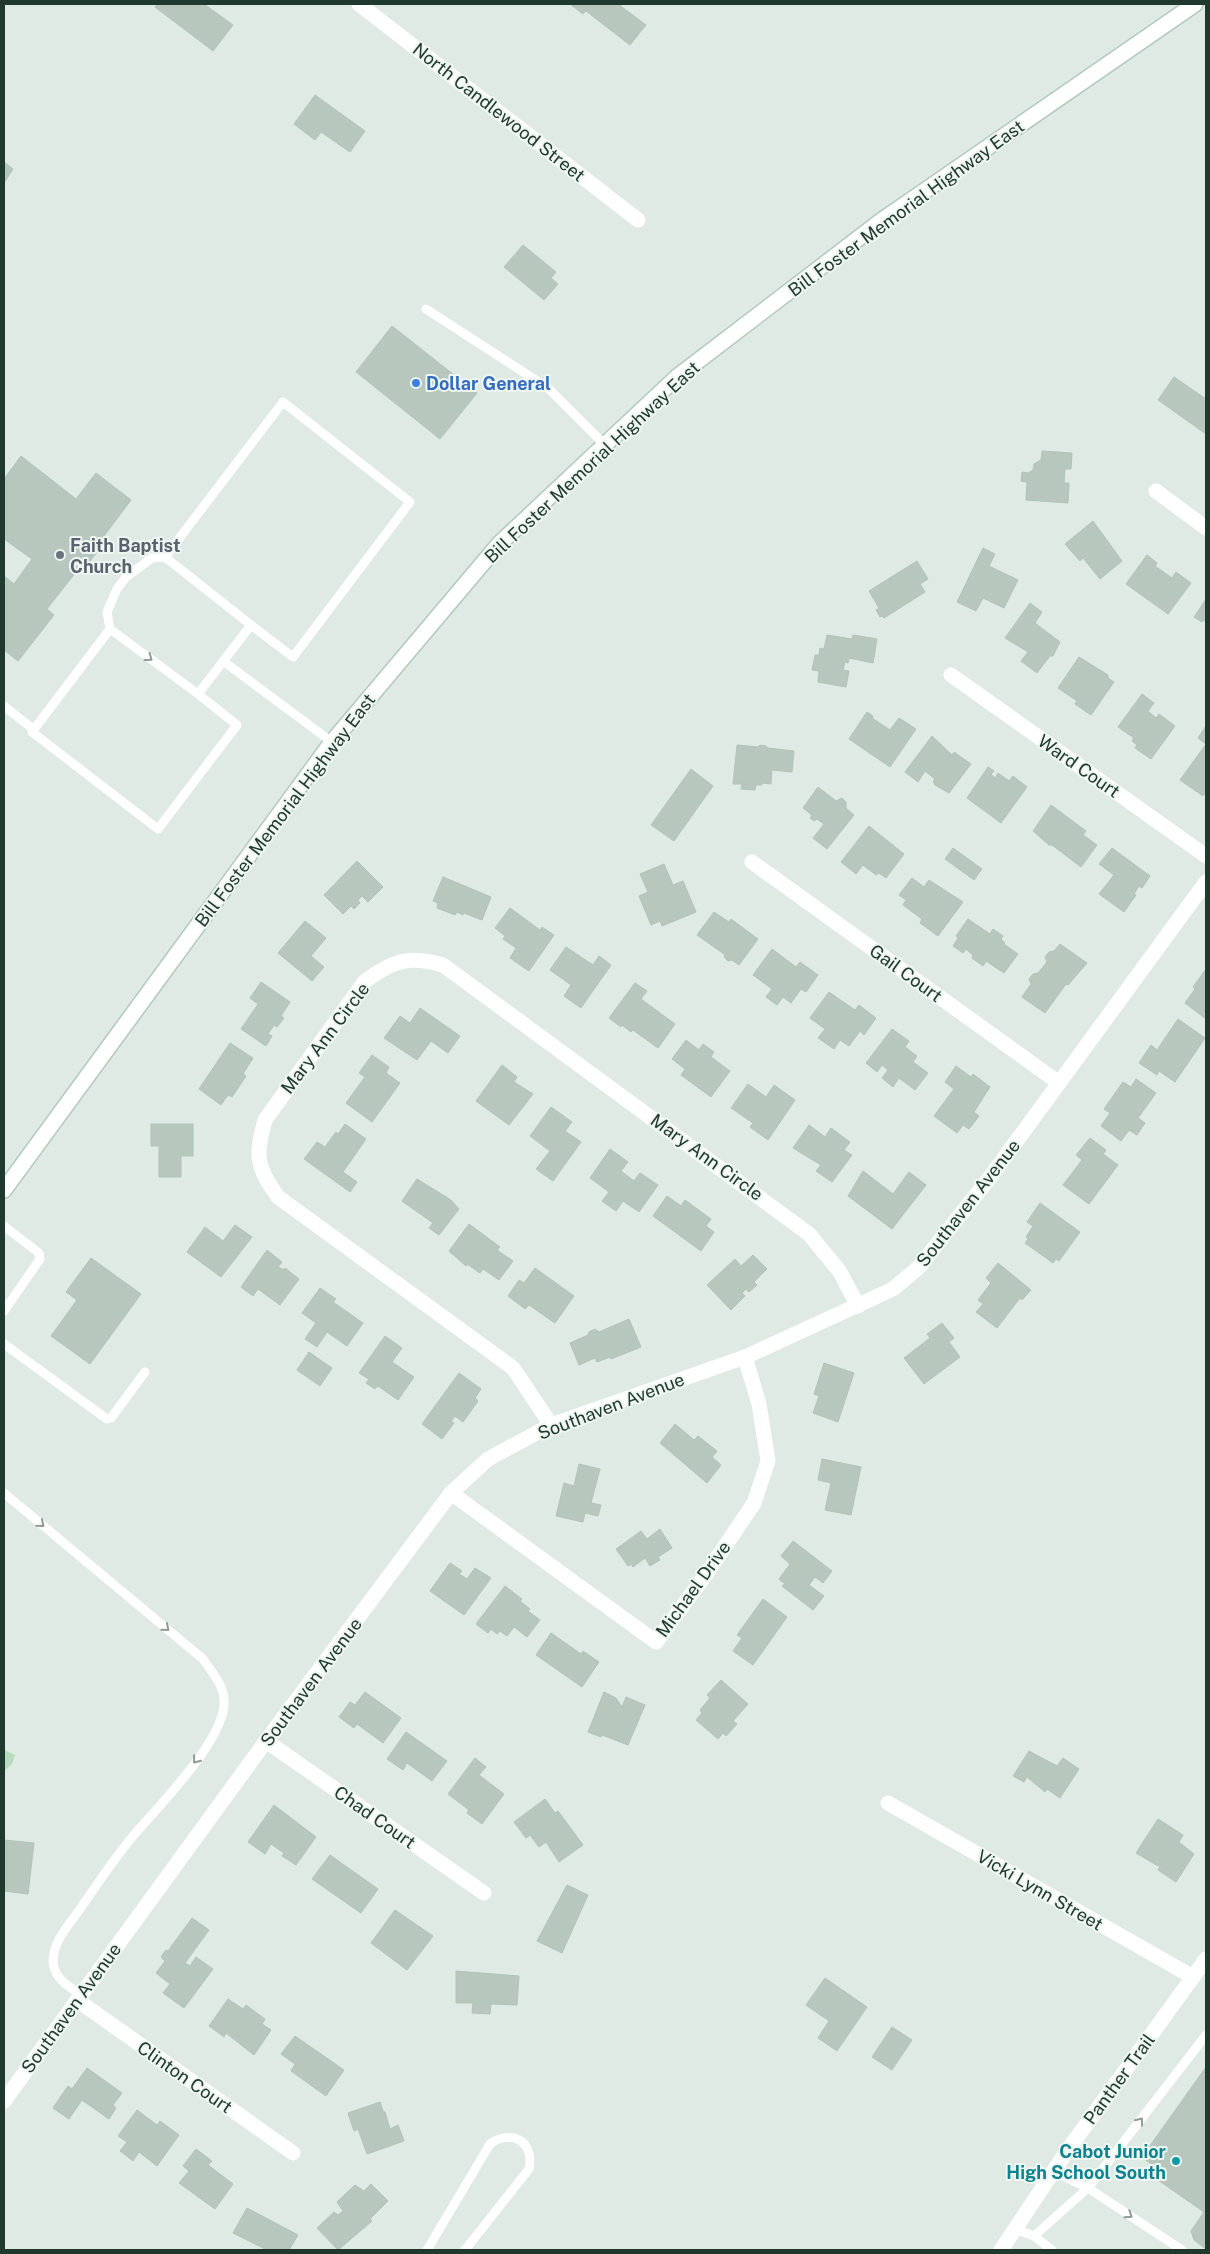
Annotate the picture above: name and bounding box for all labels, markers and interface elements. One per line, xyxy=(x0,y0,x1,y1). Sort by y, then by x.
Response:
street label: North Candlewood Street xyxy=(409,38,589,186)
street label: Bill Foster Memorial Highway East xyxy=(784,115,1028,301)
street label: Bill Foster Memorial Highway East xyxy=(480,357,704,567)
place label: Dollar General xyxy=(426,373,551,394)
marker: Dollar General xyxy=(410,377,422,389)
place label: Faith Baptist Church xyxy=(70,535,180,577)
marker: Faith Baptist Church xyxy=(54,549,66,561)
one-way arrow xyxy=(143,652,153,661)
street label: Bill Foster Memorial Highway East xyxy=(190,689,380,931)
street label: Ward Court xyxy=(1034,730,1124,802)
street label: Gail Court xyxy=(866,940,946,1006)
street label: Mary Ann Circle xyxy=(276,978,374,1098)
street label: Mary Ann Circle xyxy=(647,1109,767,1205)
street label: Southaven Avenue xyxy=(912,1135,1024,1271)
street label: Southaven Avenue xyxy=(535,1368,687,1444)
one-way arrow xyxy=(35,1519,44,1527)
street label: Michael Drive xyxy=(651,1537,735,1641)
street label: Southaven Avenue xyxy=(256,1614,366,1750)
one-way arrow xyxy=(160,1622,169,1631)
one-way arrow xyxy=(194,1754,202,1763)
street label: Chad Court xyxy=(330,1781,420,1853)
street label: Vicki Lynn Street xyxy=(973,1845,1107,1935)
street label: Southaven Avenue xyxy=(17,1939,125,2077)
street label: Panther Trail xyxy=(1079,2030,1159,2128)
street label: Clinton Court xyxy=(134,2037,236,2117)
one-way arrow xyxy=(1134,2118,1142,2127)
place label: Cabot Junior High School South xyxy=(1006,2141,1167,2183)
marker: Cabot Junior High School South xyxy=(1170,2155,1182,2167)
one-way arrow xyxy=(1123,2209,1133,2218)

